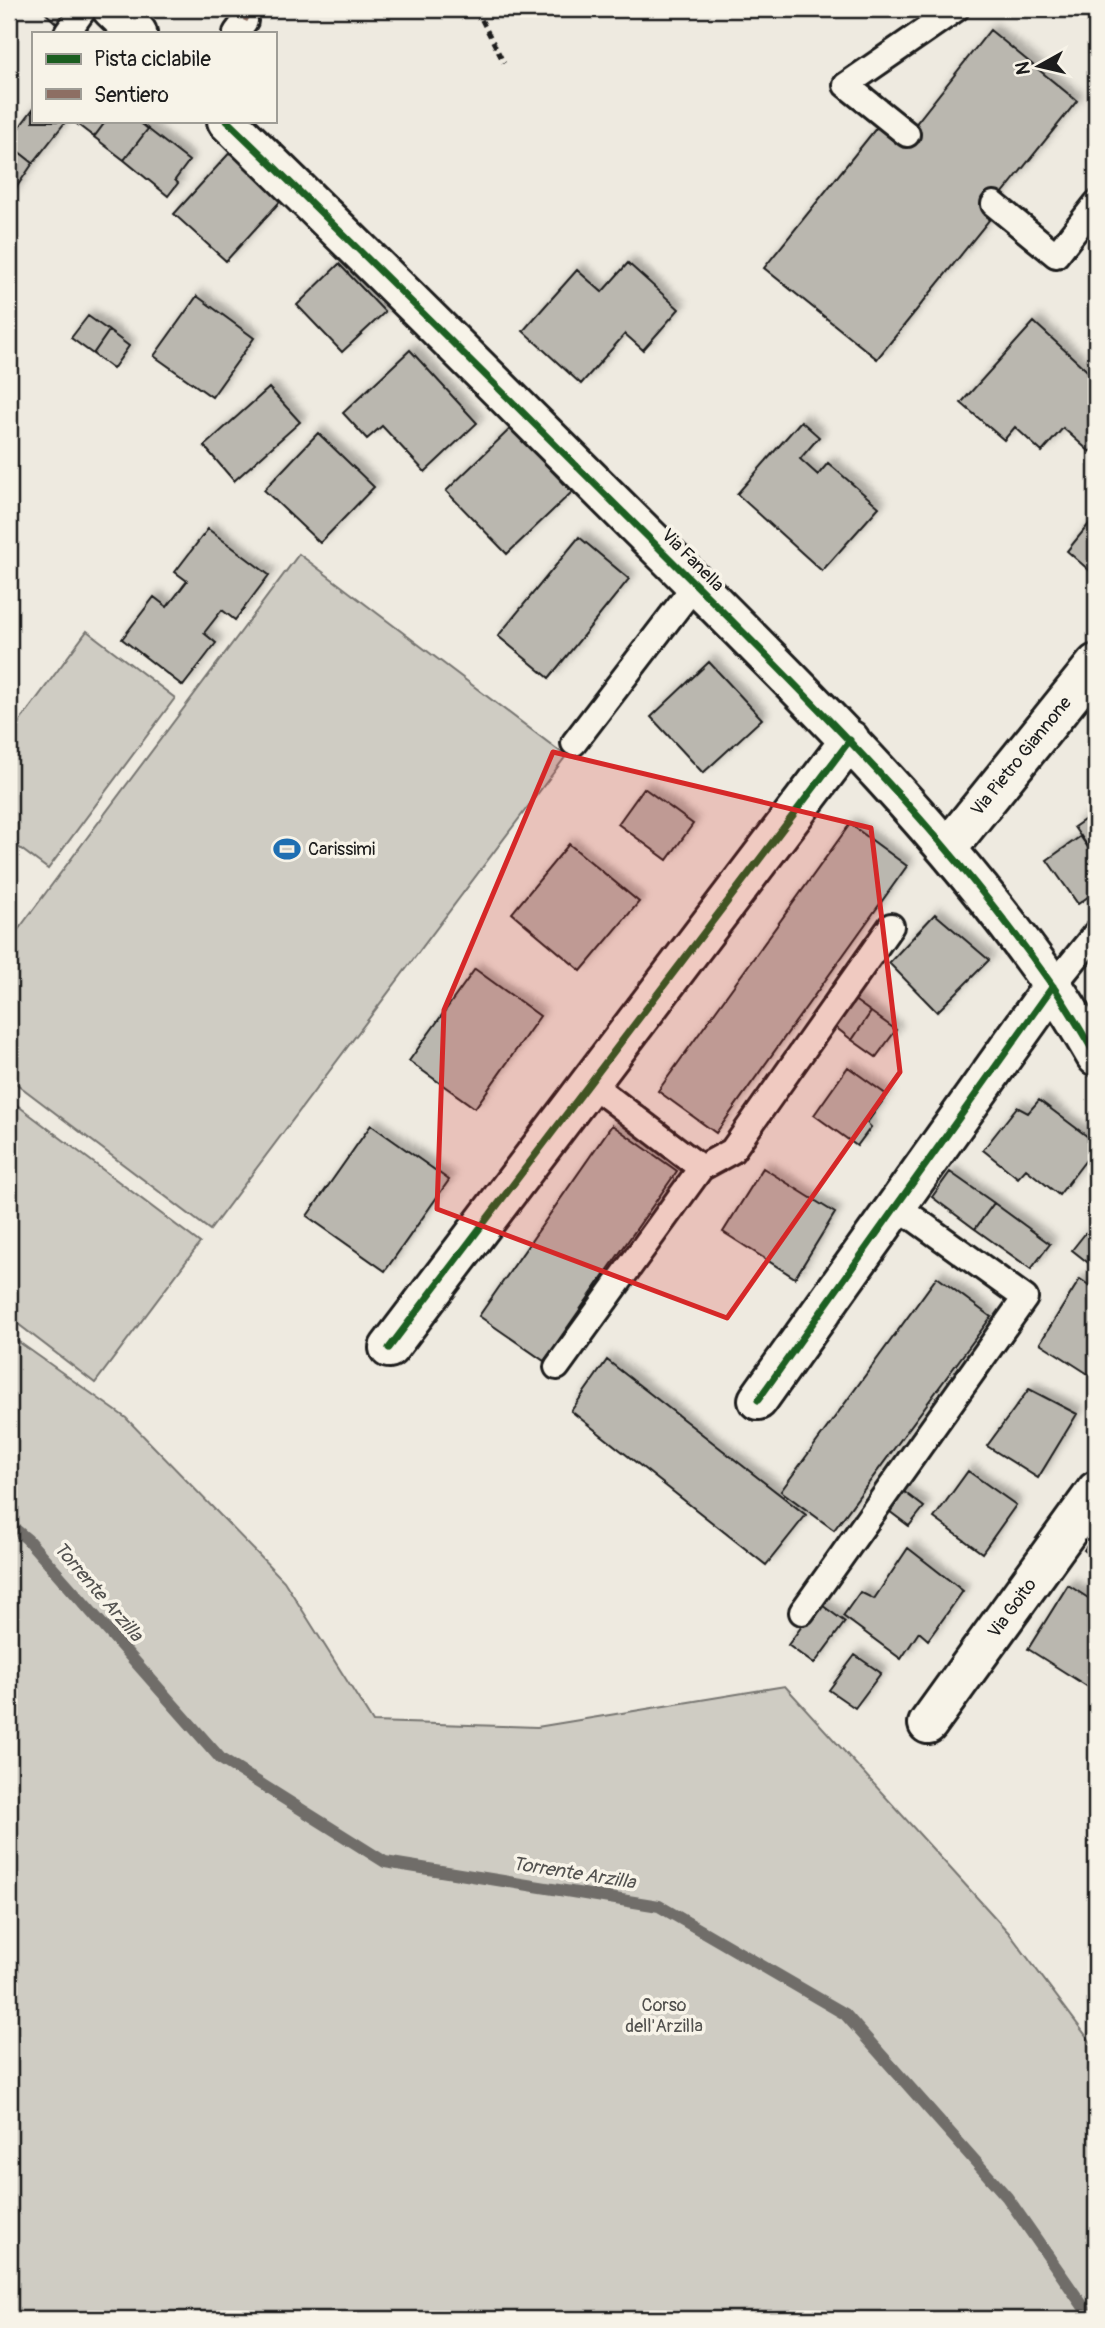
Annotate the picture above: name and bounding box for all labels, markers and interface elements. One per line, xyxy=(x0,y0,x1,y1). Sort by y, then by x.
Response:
legend xyxy=(32,32,276,122)
north arrow xyxy=(1004,32,1074,102)
text: Pista ciclabile xyxy=(94,46,211,73)
text: N xyxy=(1010,60,1036,76)
text: Sentiero xyxy=(94,82,169,109)
street label: Via Fanella xyxy=(656,524,729,597)
street label: Via Pietro Giannone xyxy=(966,692,1077,821)
sports icon: Carissimi xyxy=(272,834,302,864)
place label: Carissimi xyxy=(308,838,375,861)
water label: Torrente Arzilla xyxy=(48,1537,149,1647)
street label: Via Goito xyxy=(983,1574,1042,1643)
water label: Torrente Arzilla xyxy=(511,1851,638,1895)
park label: Corso dell'Arzilla xyxy=(625,1994,703,2038)

